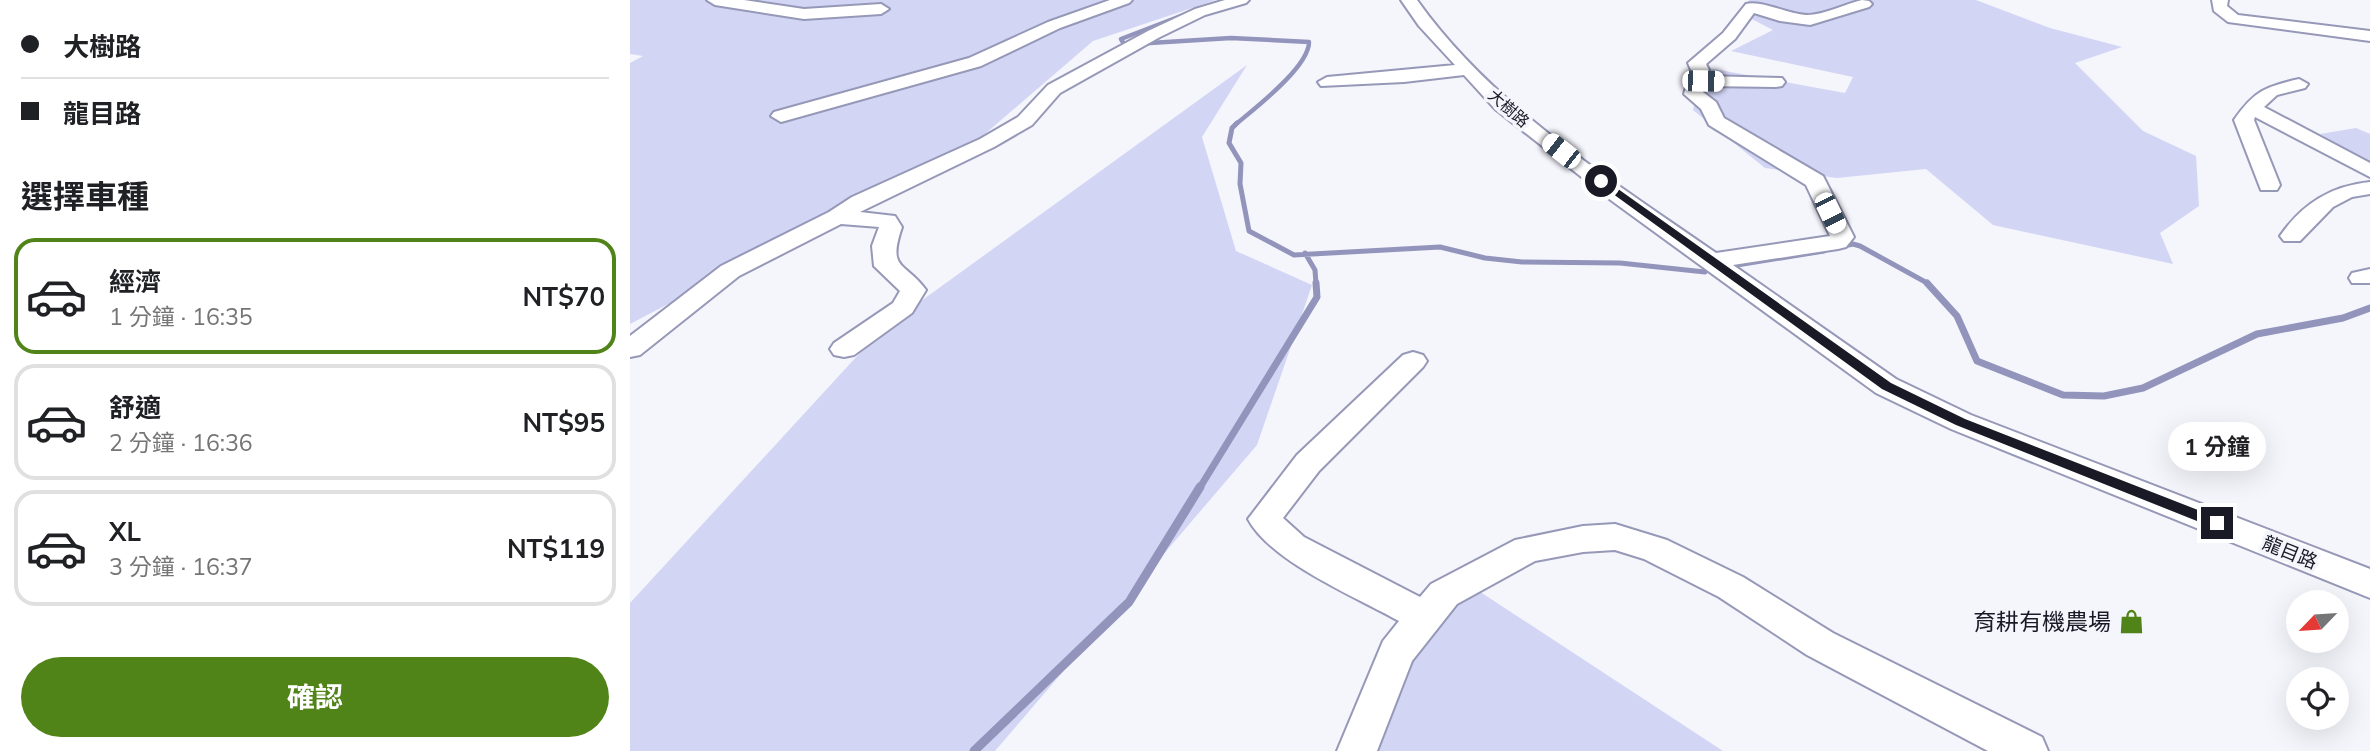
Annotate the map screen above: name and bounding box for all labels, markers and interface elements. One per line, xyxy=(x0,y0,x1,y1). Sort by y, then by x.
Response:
text: 大樹路 xyxy=(63,30,141,63)
car xyxy=(1682,70,1725,92)
street label: 大樹路 xyxy=(1484,85,1534,131)
text: 龍目路 xyxy=(63,97,141,130)
car xyxy=(1538,130,1585,172)
route start xyxy=(1585,165,1617,197)
text: 選擇車種 xyxy=(21,176,149,216)
car xyxy=(1812,190,1849,236)
icon: car xyxy=(25,265,88,328)
text: 經濟 xyxy=(109,265,161,298)
text: NT$70 xyxy=(522,280,605,313)
text: 1 分鐘 · 16:35 xyxy=(109,302,253,331)
icon: car xyxy=(25,391,88,454)
text: 舒適 xyxy=(109,391,161,424)
text: NT$95 xyxy=(522,406,605,439)
callout: 1 分鐘 xyxy=(2168,421,2266,470)
text: 2 分鐘 · 16:36 xyxy=(109,428,253,457)
text: 1 分鐘 xyxy=(2184,432,2250,461)
route end xyxy=(2201,507,2233,539)
text: XL xyxy=(109,515,141,548)
icon: car xyxy=(25,517,88,580)
street label: 龍目路 xyxy=(2259,530,2321,574)
text: NT$119 xyxy=(507,532,605,565)
text: 3 分鐘 · 16:37 xyxy=(109,552,253,581)
north arrow xyxy=(2286,590,2348,653)
map controls xyxy=(2286,590,2349,730)
place label: 育耕有機農場 xyxy=(1973,607,2111,636)
shop icon: 育耕有機農場 xyxy=(2117,607,2145,635)
button: 確認 xyxy=(21,657,609,737)
button: locate xyxy=(2286,667,2349,730)

